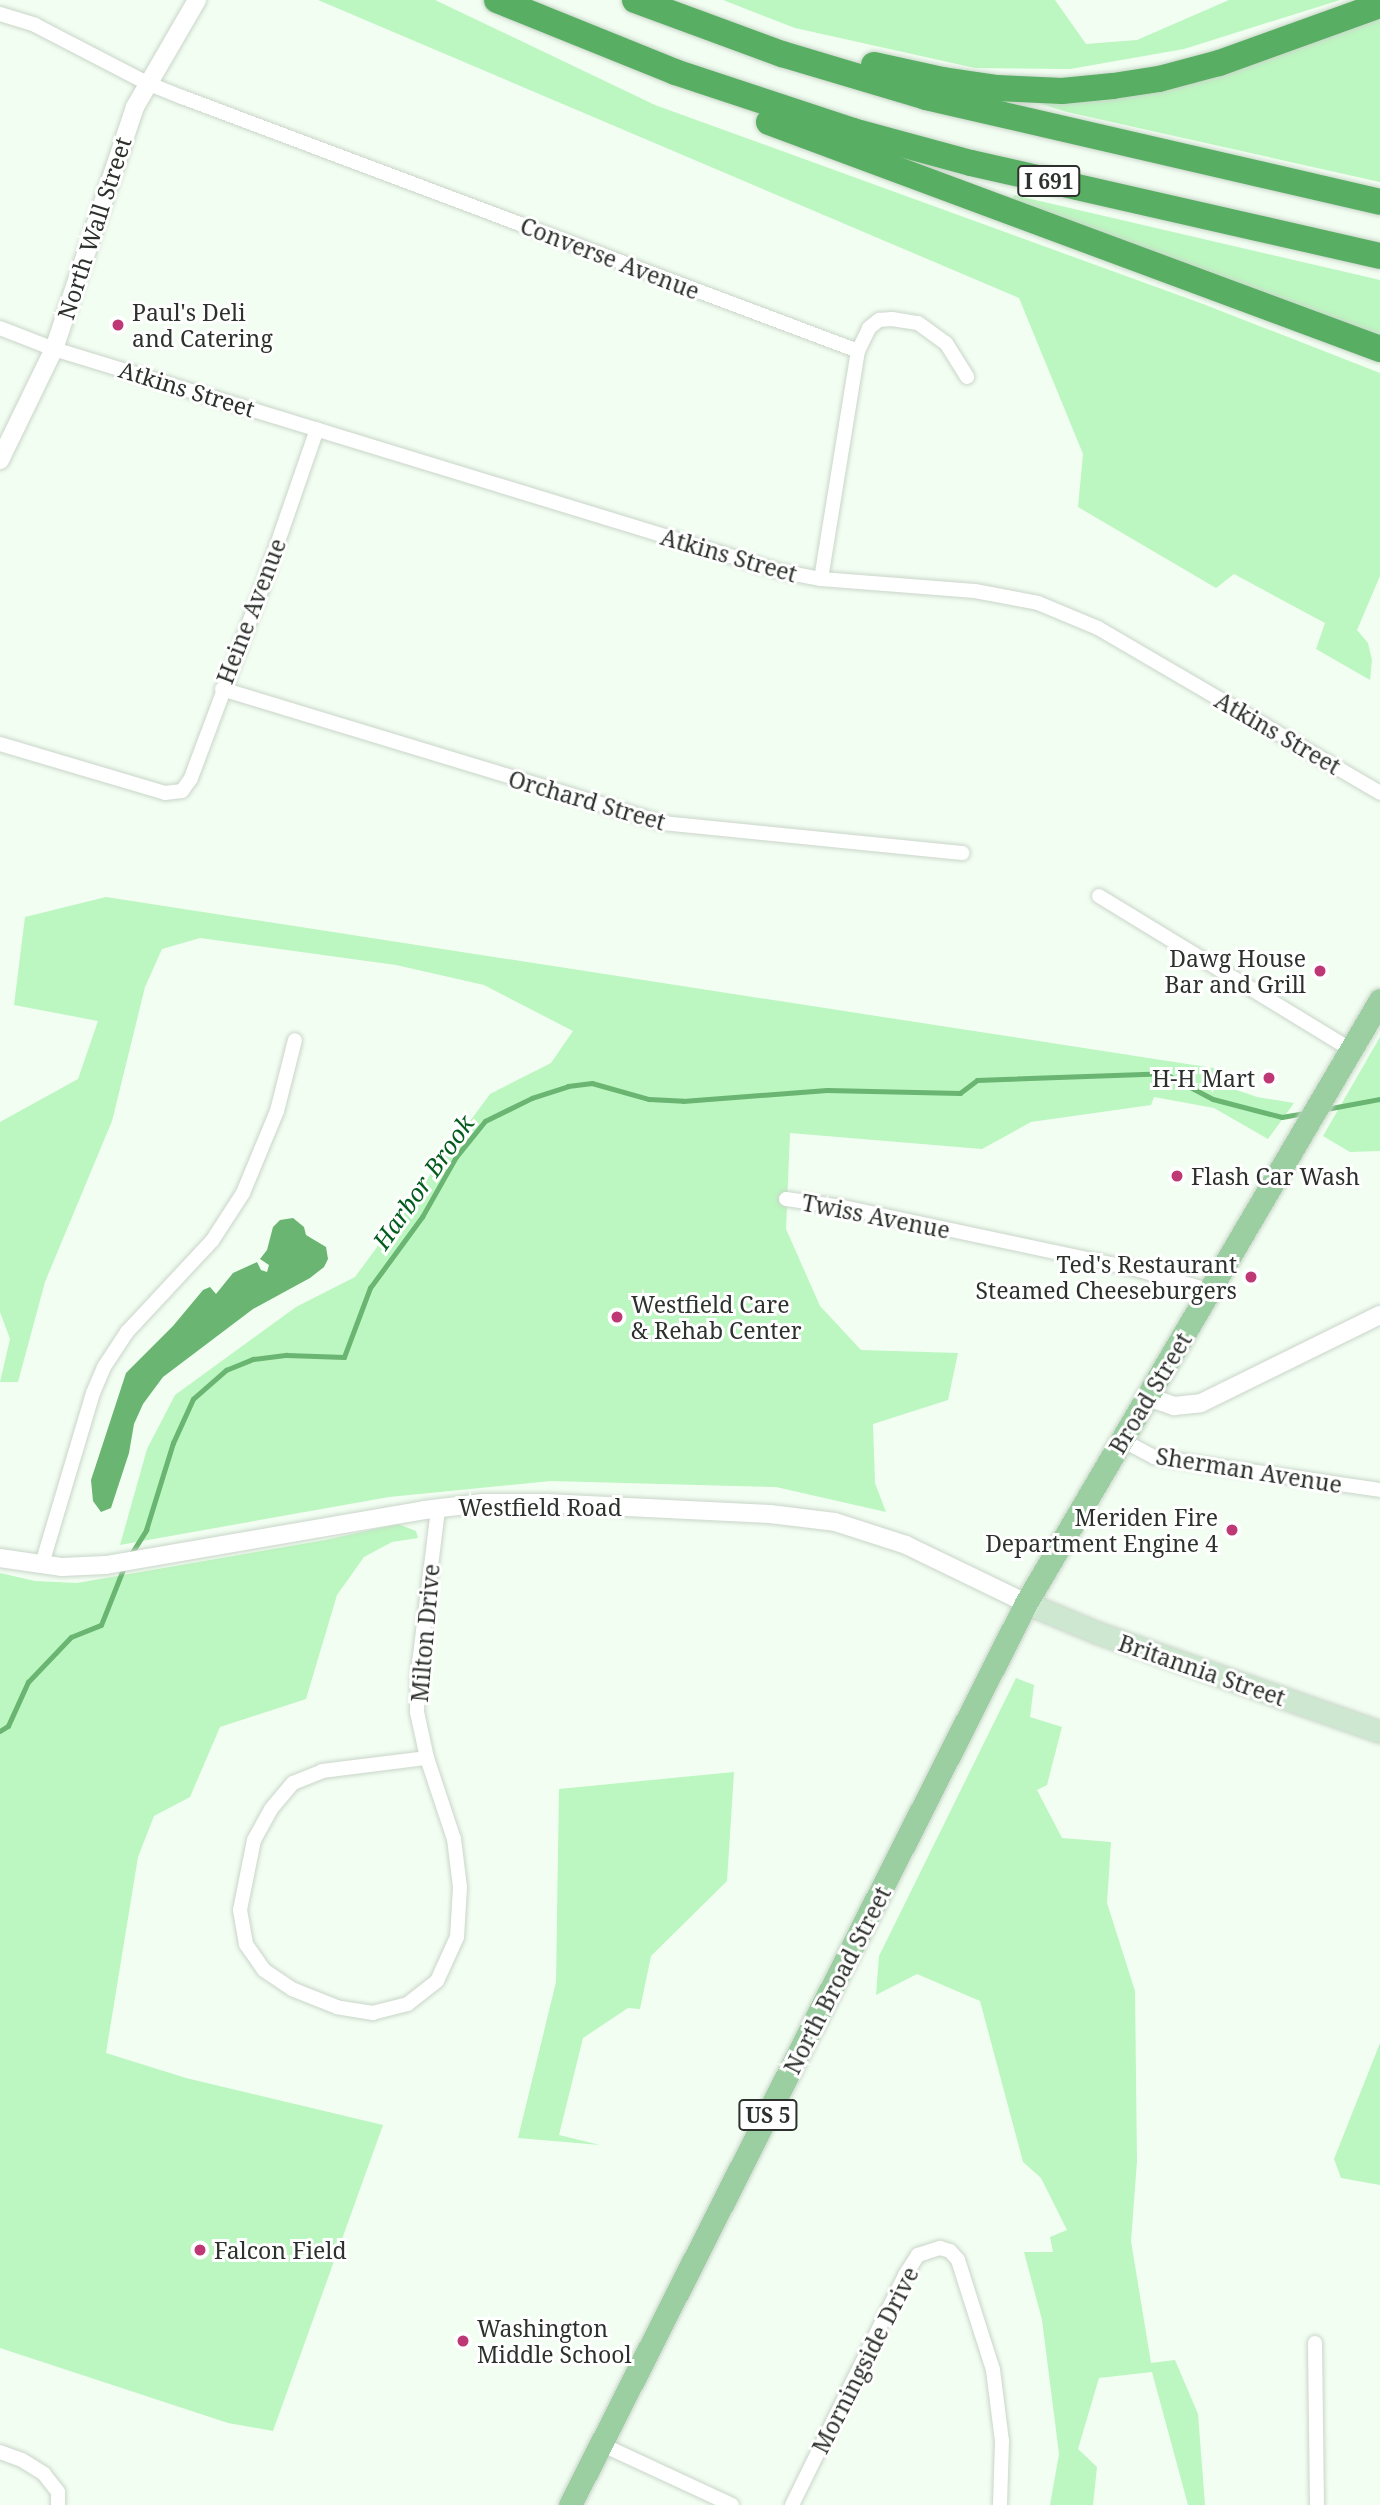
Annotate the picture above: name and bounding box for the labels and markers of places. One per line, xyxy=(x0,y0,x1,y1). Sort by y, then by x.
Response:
place label: Paul's Deli and Catering xyxy=(132,298,273,352)
marker: Paul's Deli and Catering xyxy=(110,317,126,333)
place label: Dawg House Bar and Grill xyxy=(1164,944,1306,998)
marker: Dawg House Bar and Grill xyxy=(1312,963,1328,979)
place label: H-H Mart xyxy=(1152,1064,1255,1092)
marker: H-H Mart xyxy=(1261,1070,1277,1086)
place label: Flash Car Wash xyxy=(1191,1162,1360,1190)
marker: Flash Car Wash xyxy=(1169,1168,1185,1184)
place label: Ted's Restaurant Steamed Cheeseburgers xyxy=(976,1250,1237,1304)
marker: Ted's Restaurant Steamed Cheeseburgers xyxy=(1243,1269,1259,1285)
place label: Westfield Care & Rehab Center xyxy=(631,1290,802,1344)
marker: Westfield Care & Rehab Center xyxy=(609,1309,625,1325)
place label: Meriden Fire Department Engine 4 xyxy=(985,1503,1218,1557)
marker: Meriden Fire Department Engine 4 xyxy=(1224,1522,1240,1538)
place label: Falcon Field xyxy=(214,2236,347,2264)
marker: Falcon Field xyxy=(192,2242,208,2258)
place label: Washington Middle School xyxy=(477,2314,632,2368)
marker: Washington Middle School xyxy=(455,2333,471,2349)

